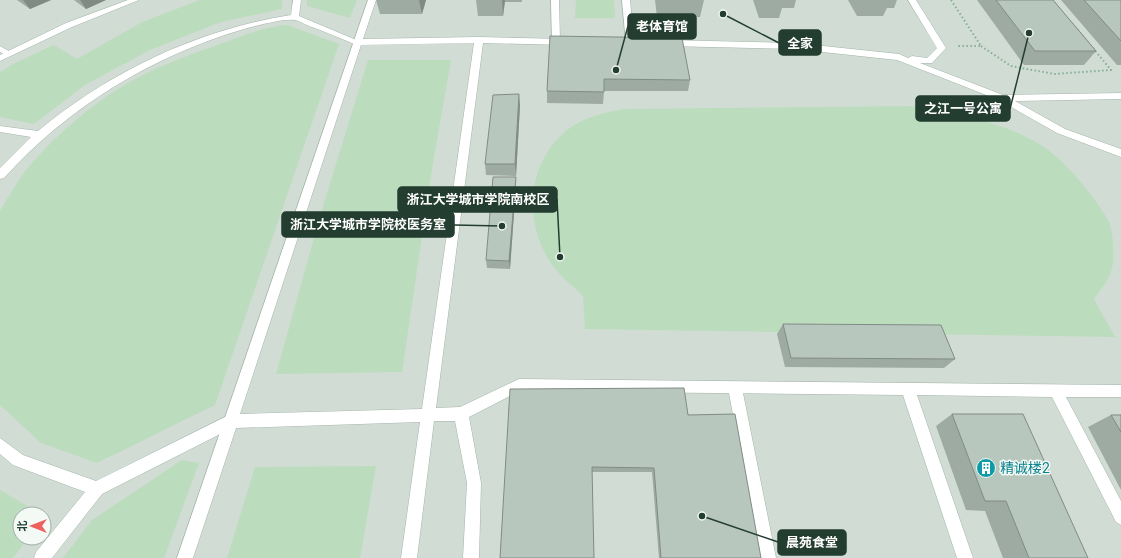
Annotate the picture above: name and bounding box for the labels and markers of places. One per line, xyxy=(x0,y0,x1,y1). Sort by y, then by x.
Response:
callout: 老体育馆 xyxy=(628,14,696,39)
callout: 全家 xyxy=(779,30,821,55)
callout: 之江一号公寓 xyxy=(916,96,1010,121)
callout: 浙江大学城市学院南校区 xyxy=(398,187,557,212)
callout: 浙江大学城市学院校医务室 xyxy=(282,212,454,237)
building icon: 精诚楼2 xyxy=(975,457,997,479)
place label: 精诚楼2 xyxy=(1000,460,1050,476)
callout: 晨苑食堂 xyxy=(778,530,846,555)

